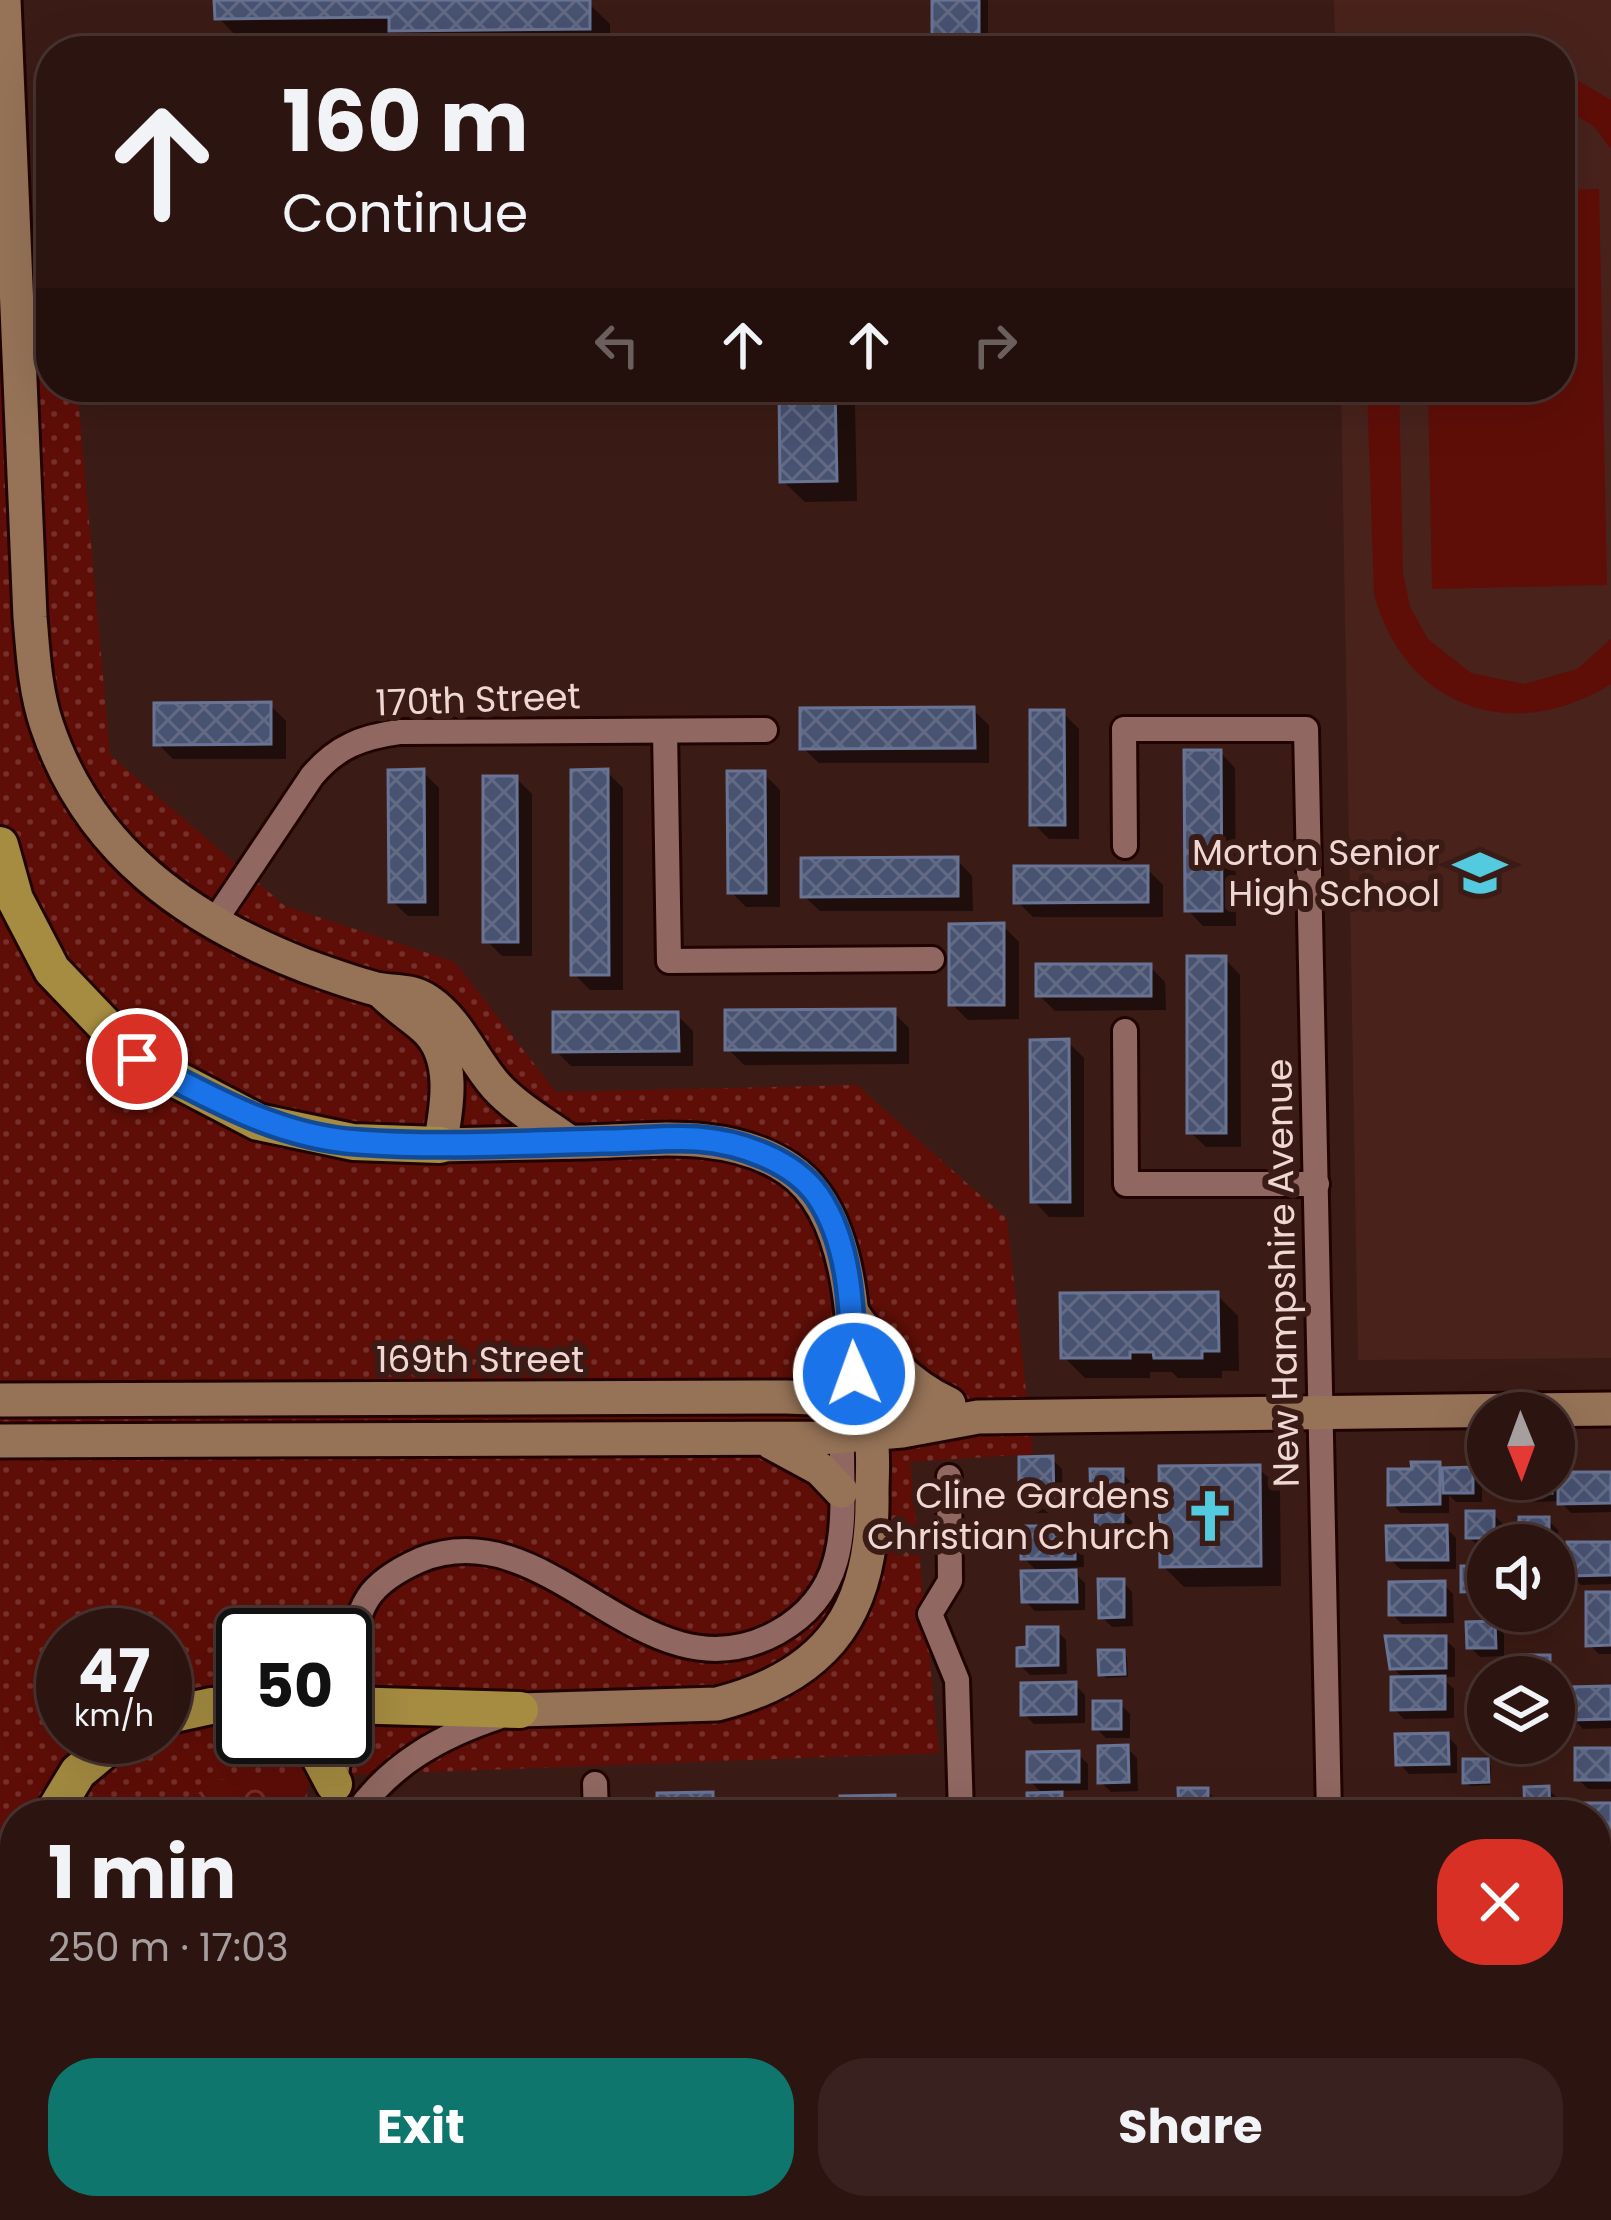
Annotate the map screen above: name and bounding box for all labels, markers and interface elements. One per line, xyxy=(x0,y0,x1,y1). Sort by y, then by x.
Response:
text: 160 m xyxy=(282,63,529,180)
icon: ahead xyxy=(84,84,240,240)
text: Continue xyxy=(282,175,528,251)
icon: left xyxy=(584,312,650,378)
icon: ahead xyxy=(710,312,776,378)
icon: ahead xyxy=(836,312,902,378)
icon: right xyxy=(962,312,1028,378)
street label: 170th Street xyxy=(375,670,581,729)
place label: Morton Senior High School xyxy=(1192,827,1440,919)
school or university icon: Morton Senior High School xyxy=(1451,844,1509,902)
pin xyxy=(86,1008,188,1110)
icon: arrive xyxy=(104,1026,170,1092)
street label: New Hampshire Avenue xyxy=(1253,1058,1312,1488)
position arrow xyxy=(791,1311,917,1437)
street label: 169th Street xyxy=(376,1334,584,1385)
north arrow xyxy=(1467,1392,1575,1500)
map controls xyxy=(1467,1392,1575,1764)
place label: Cline Gardens Christian Church xyxy=(867,1470,1170,1562)
church icon: Cline Gardens Christian Church xyxy=(1181,1487,1239,1545)
button: sound xyxy=(1467,1524,1575,1632)
speed limit sign: 50 xyxy=(216,1608,372,1764)
text: 47 xyxy=(78,1629,150,1713)
button: layers xyxy=(1467,1656,1575,1764)
text: km/h xyxy=(74,1694,154,1737)
text: 1 min xyxy=(48,1822,236,1923)
button: close xyxy=(1437,1839,1563,1965)
text: 250 m · 17:03 xyxy=(48,1920,289,1975)
button: Exit xyxy=(48,2058,794,2196)
button: Share xyxy=(818,2058,1563,2196)

